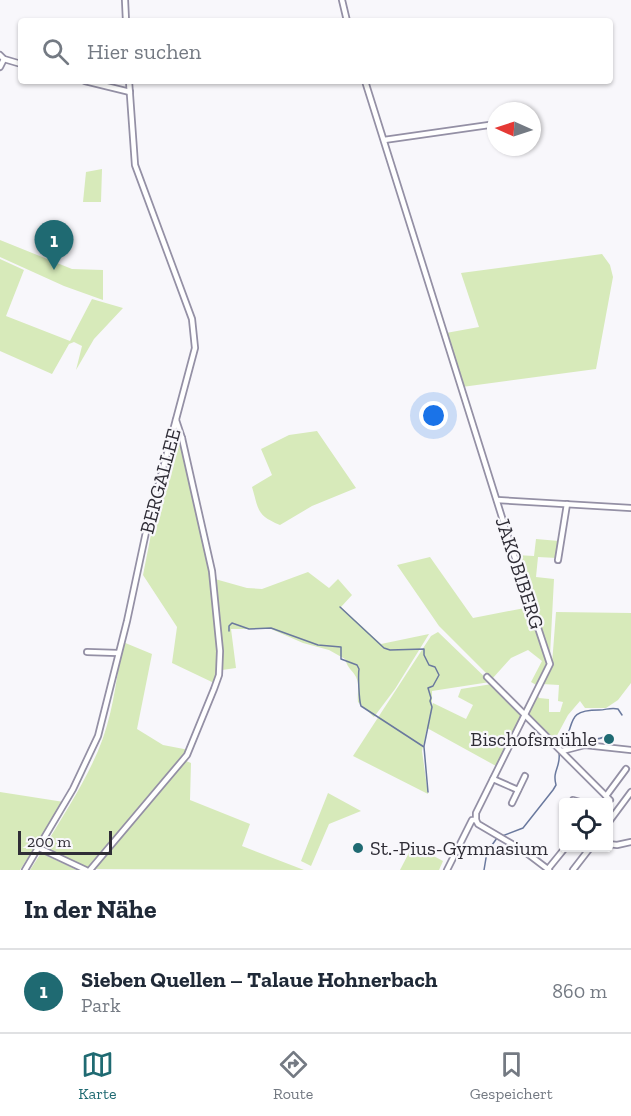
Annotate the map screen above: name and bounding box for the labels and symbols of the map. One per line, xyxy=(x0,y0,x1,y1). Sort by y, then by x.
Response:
north arrow xyxy=(487,102,541,156)
pin: 1 xyxy=(34,220,74,270)
your location xyxy=(419,401,448,430)
street label: BERGALLEE xyxy=(134,426,186,536)
street label: JAKOBIBERG xyxy=(491,514,549,632)
place label: Bischofsmühle xyxy=(470,727,597,751)
marker: Bischofsmühle xyxy=(602,732,616,746)
scale bar xyxy=(18,828,112,856)
place label: St.-Pius-Gymnasium xyxy=(370,836,549,860)
marker: St.-Pius-Gymnasium xyxy=(351,841,365,855)

